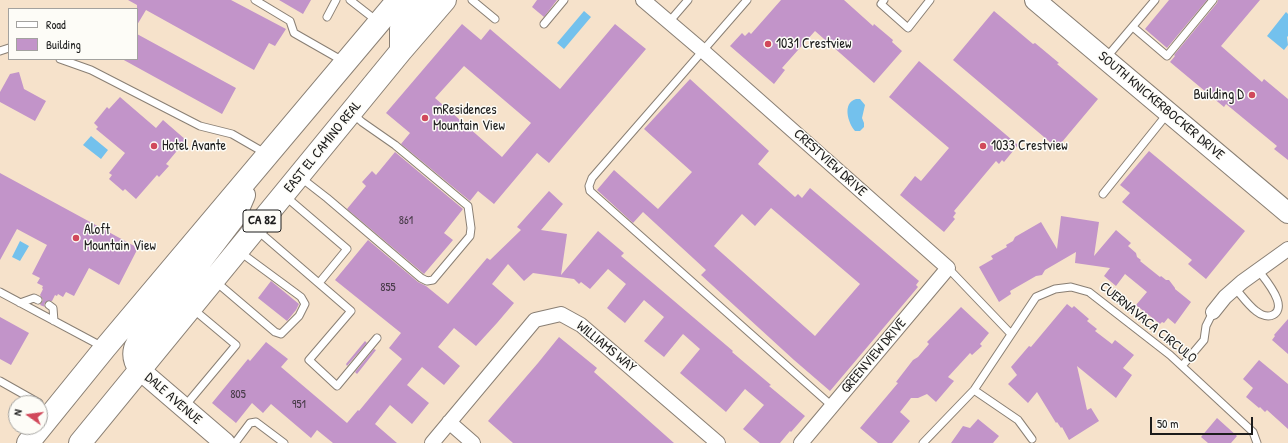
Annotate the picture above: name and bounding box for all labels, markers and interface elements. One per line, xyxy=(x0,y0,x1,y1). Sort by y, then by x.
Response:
legend xyxy=(8,8,138,60)
text: Road xyxy=(46,16,66,33)
text: Building xyxy=(46,36,81,53)
place label: 1031 Crestview xyxy=(776,36,852,52)
marker: 1031 Crestview xyxy=(763,39,773,49)
street label: SOUTH KNICKERBOCKER DRIVE xyxy=(1094,48,1228,164)
place label: Building D xyxy=(1193,87,1244,103)
marker: Building D xyxy=(1247,90,1257,100)
street label: EAST EL CAMINO REAL xyxy=(281,98,365,196)
place label: mResidences Mountain View xyxy=(433,102,505,134)
marker: mResidences Mountain View xyxy=(420,113,430,123)
street label: CRESTVIEW DRIVE xyxy=(790,126,870,200)
place label: Hotel Avante xyxy=(162,138,226,154)
place label: 1033 Crestview xyxy=(991,138,1068,154)
marker: Hotel Avante xyxy=(149,141,159,151)
marker: 1033 Crestview xyxy=(978,141,988,151)
road number: CA 82 xyxy=(243,210,281,232)
house number: 861 xyxy=(399,214,413,228)
place label: Aloft Mountain View xyxy=(84,222,156,254)
marker: Aloft Mountain View xyxy=(71,233,81,243)
street label: CUERNAVACA CIRCULO xyxy=(1096,279,1200,367)
house number: 855 xyxy=(380,281,396,295)
street label: GREENVIEW DRIVE xyxy=(838,315,910,397)
street label: WILLIAMS WAY xyxy=(573,318,639,376)
street label: DALE AVENUE xyxy=(141,370,205,428)
house number: 805 xyxy=(230,388,246,402)
north arrow xyxy=(8,395,48,435)
house number: 951 xyxy=(292,398,306,412)
text: N xyxy=(10,408,25,417)
scale bar xyxy=(1152,409,1255,435)
text: 50 m xyxy=(1157,415,1178,432)

